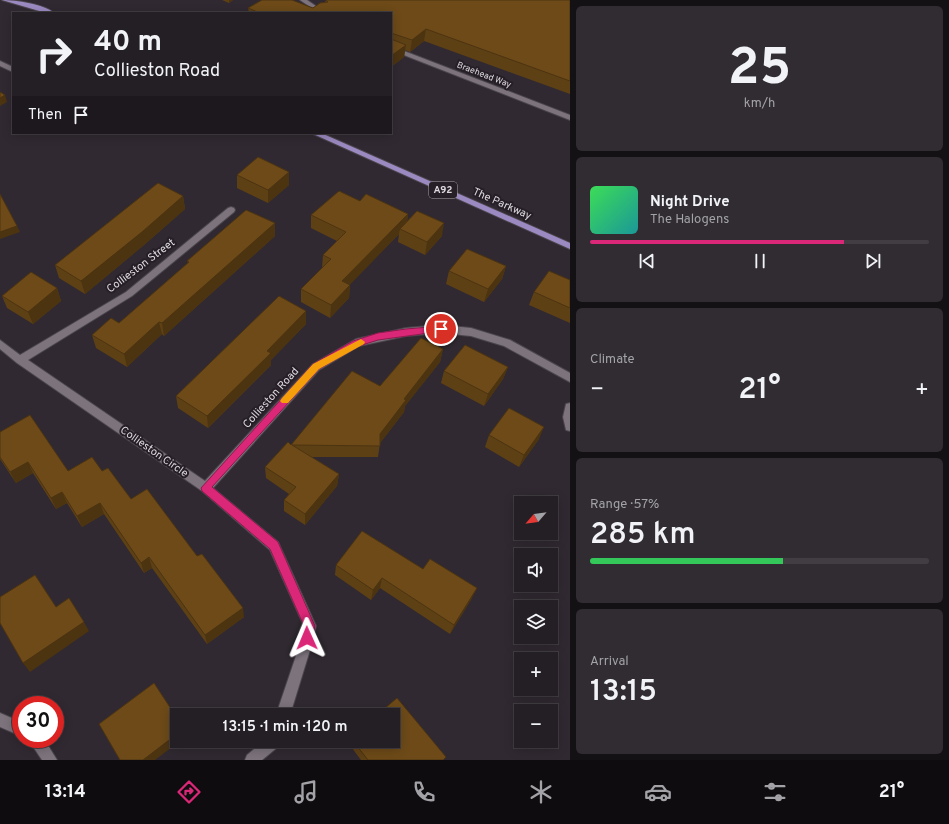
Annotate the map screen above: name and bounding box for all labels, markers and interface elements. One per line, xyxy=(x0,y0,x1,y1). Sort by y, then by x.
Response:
text: 40 m xyxy=(94,25,162,61)
icon: right xyxy=(28,28,80,80)
text: 25 xyxy=(728,37,791,103)
text: Collieston Road xyxy=(94,60,220,83)
street label: Braehead Way xyxy=(455,60,513,91)
text: km/h xyxy=(744,96,775,112)
icon: arrive xyxy=(70,104,92,126)
text: Then xyxy=(28,106,62,125)
road number: A92 xyxy=(429,182,457,198)
street label: The Parkway xyxy=(470,185,534,223)
text: Night Drive xyxy=(650,193,730,212)
text: The Halogens xyxy=(650,212,729,228)
street label: Collieston Street xyxy=(104,236,178,296)
icon: previous xyxy=(636,250,658,272)
icon: pause xyxy=(749,250,771,272)
icon: next xyxy=(862,250,884,272)
pin xyxy=(424,312,458,346)
icon: arrive xyxy=(430,318,452,340)
text: Climate xyxy=(590,352,635,368)
street label: Collieston Road xyxy=(240,365,302,431)
text: 21° xyxy=(738,372,781,409)
text: − xyxy=(590,377,604,404)
text: + xyxy=(915,377,929,404)
street label: Collieston Circle xyxy=(117,423,191,481)
north arrow xyxy=(514,496,558,540)
map controls xyxy=(514,496,558,748)
text: Range · 57% xyxy=(590,497,659,513)
text: 285 km xyxy=(590,517,695,554)
button: sound xyxy=(514,548,558,592)
button: layers xyxy=(514,600,558,644)
position arrow xyxy=(286,617,328,659)
button: + xyxy=(514,652,558,696)
text: Arrival xyxy=(590,654,629,670)
text: 13:15 xyxy=(590,674,657,711)
speed limit sign: 30 xyxy=(12,696,64,748)
button: − xyxy=(514,704,558,748)
text: 13:15 · 1 min · 120 m xyxy=(222,718,348,737)
icon: directions xyxy=(175,778,203,806)
icon: music xyxy=(292,778,320,806)
icon: phone xyxy=(410,778,438,806)
icon: climate xyxy=(527,778,555,806)
icon: car xyxy=(644,778,672,806)
icon: filters xyxy=(761,778,789,806)
text: 13:14 xyxy=(45,781,86,804)
text: 21° xyxy=(879,781,904,804)

